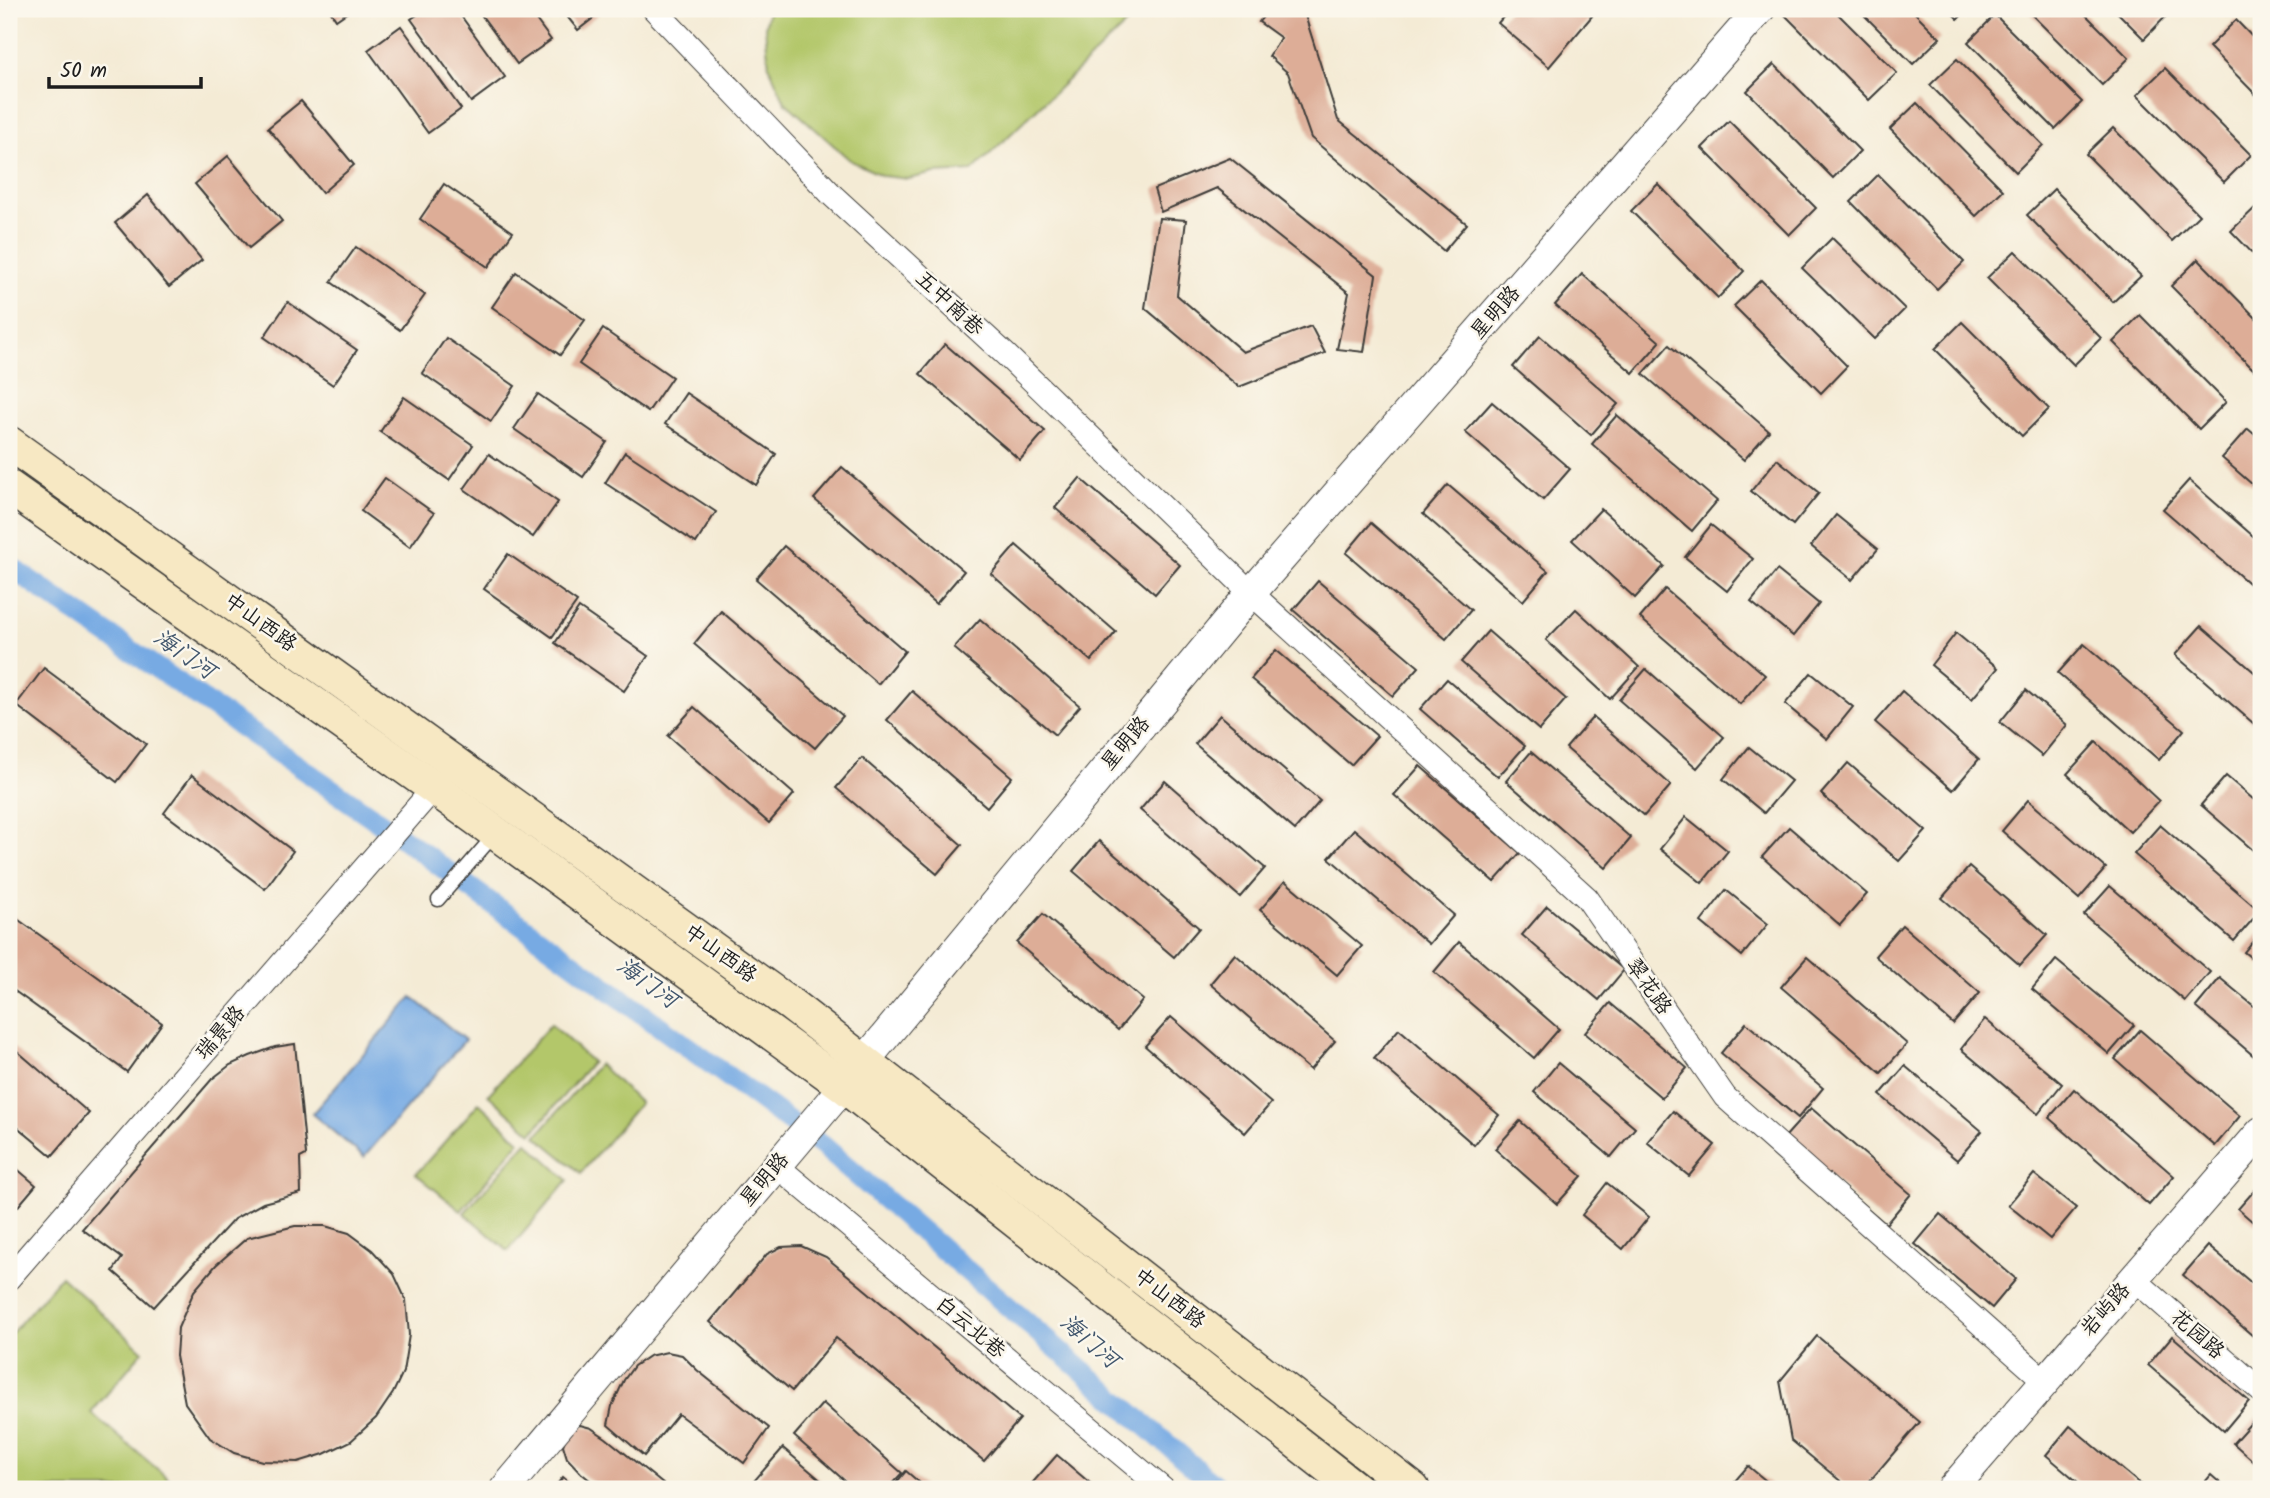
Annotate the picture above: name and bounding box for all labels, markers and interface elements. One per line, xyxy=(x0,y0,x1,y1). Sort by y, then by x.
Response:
scale bar xyxy=(49,46,201,90)
text: 50 m xyxy=(60,55,107,88)
street label: 五中南巷 xyxy=(907,263,991,345)
street label: 星明路 xyxy=(1463,278,1529,348)
street label: 中山西路 xyxy=(216,585,304,661)
water label: 海门河 xyxy=(145,620,226,692)
street label: 星明路 xyxy=(1093,709,1159,779)
street label: 中山西路 xyxy=(676,916,764,992)
water label: 海门河 xyxy=(609,949,689,1021)
street label: 翠花路 xyxy=(1616,952,1680,1022)
street label: 瑞景路 xyxy=(188,998,254,1068)
street label: 星明路 xyxy=(732,1145,798,1215)
street label: 中山西路 xyxy=(1126,1260,1212,1338)
street label: 岩屿路 xyxy=(2073,1275,2139,1345)
street label: 白云北巷 xyxy=(927,1288,1013,1368)
street label: 花园路 xyxy=(2162,1302,2232,1368)
water label: 海门河 xyxy=(1051,1306,1130,1381)

